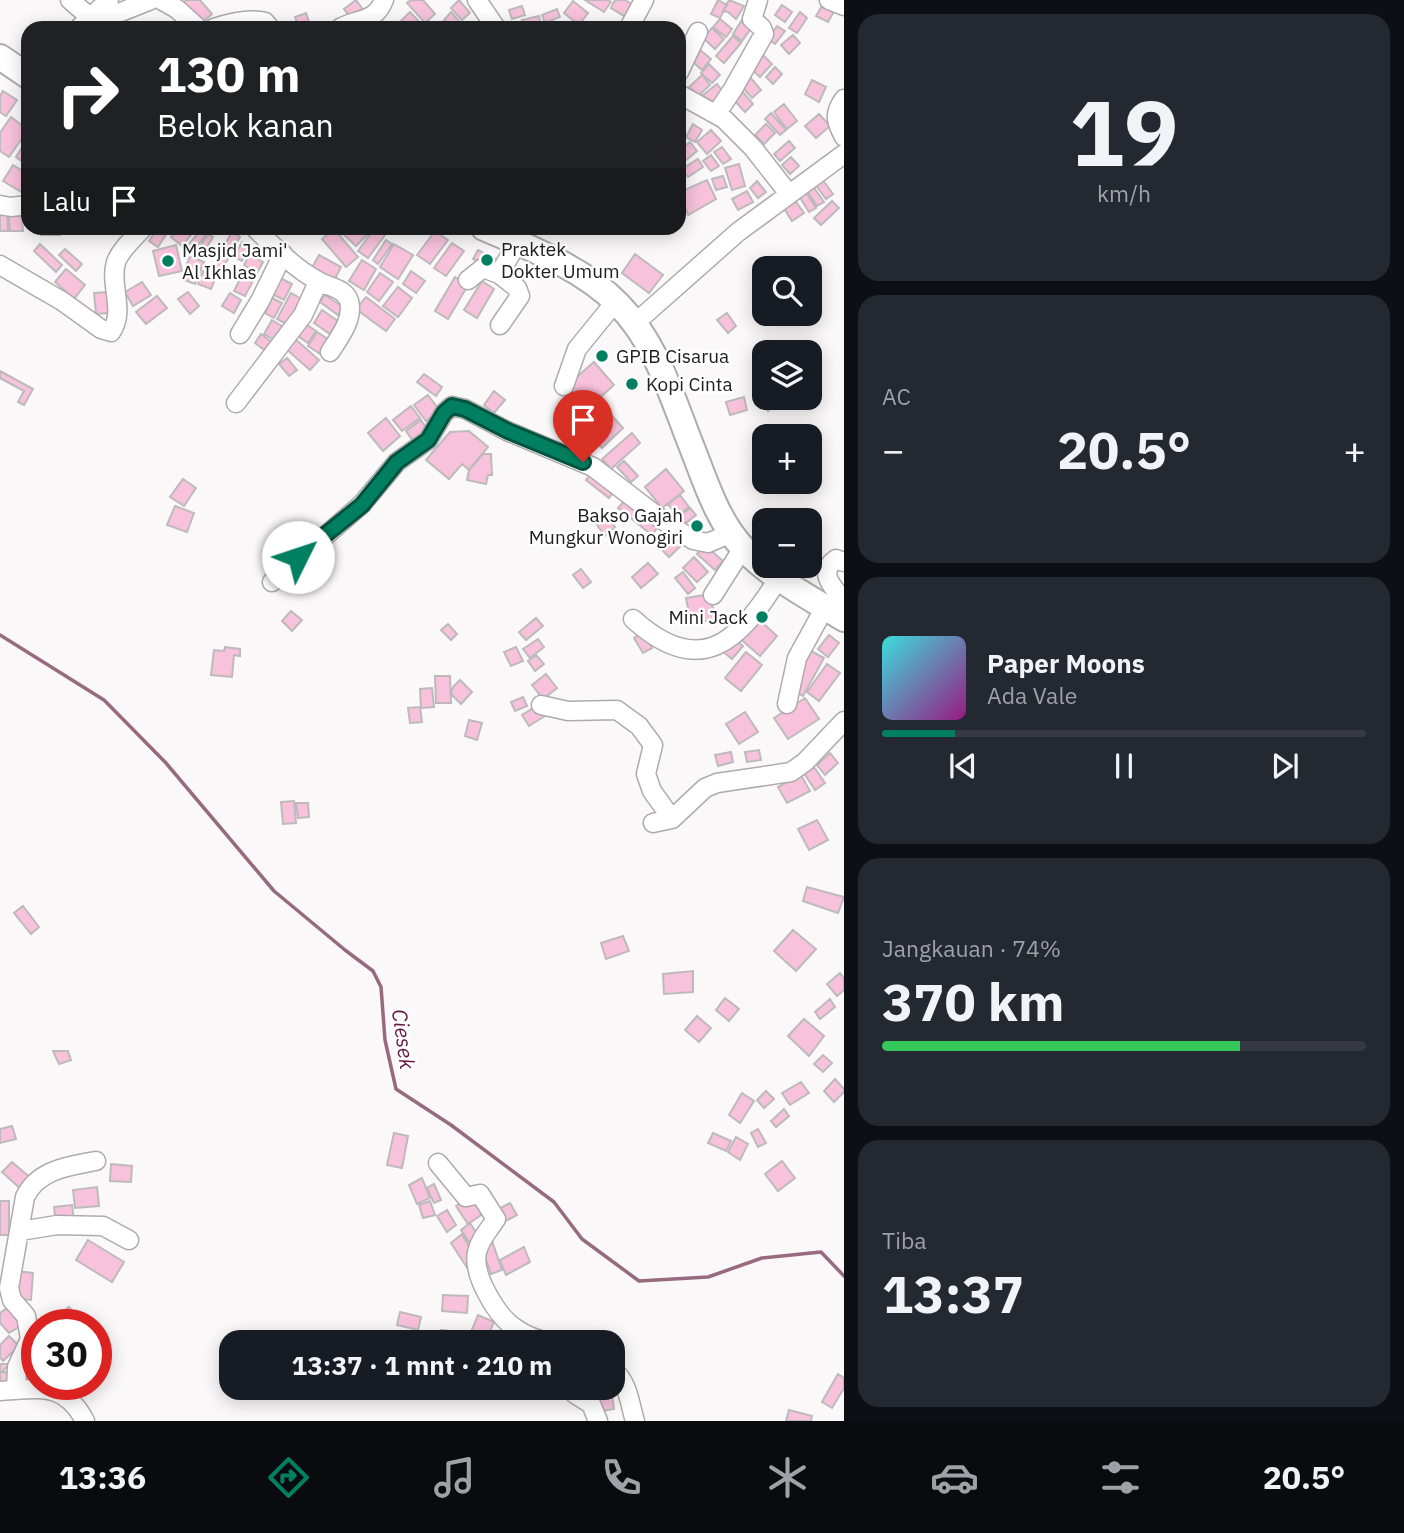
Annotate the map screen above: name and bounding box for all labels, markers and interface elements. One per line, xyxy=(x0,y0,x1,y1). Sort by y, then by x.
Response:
text: 130 m xyxy=(157,42,301,105)
icon: right xyxy=(42,49,133,140)
text: 19 xyxy=(1069,73,1179,191)
text: Belok kanan xyxy=(157,104,334,146)
text: km/h xyxy=(1097,178,1151,208)
icon: arrive xyxy=(105,182,143,220)
text: Lalu xyxy=(42,184,91,218)
place label: Praktek Dokter Umum xyxy=(501,237,620,283)
place label: Masjid Jami' Al Ikhlas xyxy=(182,238,288,284)
marker: Praktek Dokter Umum xyxy=(479,252,495,268)
marker: Masjid Jami' Al Ikhlas xyxy=(160,253,176,269)
map controls xyxy=(752,256,822,578)
button: search xyxy=(752,256,822,326)
button: layers xyxy=(752,340,822,410)
place label: GPIB Cisarua xyxy=(616,344,729,368)
marker: GPIB Cisarua xyxy=(594,348,610,364)
place label: Kopi Cinta xyxy=(646,372,733,396)
marker: Kopi Cinta xyxy=(624,376,640,392)
text: AC xyxy=(882,381,911,411)
pin xyxy=(553,390,613,462)
icon: arrive xyxy=(564,401,602,439)
text: 20.5° xyxy=(1057,416,1191,483)
button: + xyxy=(752,424,822,494)
text: − xyxy=(882,425,905,474)
text: + xyxy=(1343,425,1366,474)
place label: Bakso Gajah Mungkur Wonogiri xyxy=(529,503,683,549)
button: − xyxy=(752,508,822,578)
marker: Bakso Gajah Mungkur Wonogiri xyxy=(689,518,705,534)
position arrow xyxy=(261,520,335,594)
place label: Mini Jack xyxy=(668,605,748,629)
marker: Mini Jack xyxy=(754,609,770,625)
text: Paper Moons xyxy=(987,646,1145,680)
text: Ada Vale xyxy=(987,680,1077,710)
icon: previous xyxy=(944,747,982,785)
icon: pause xyxy=(1105,747,1143,785)
icon: next xyxy=(1266,747,1304,785)
text: Jangkauan · 74% xyxy=(882,933,1061,963)
text: 370 km xyxy=(882,968,1064,1035)
water label: Ciesek xyxy=(386,1007,422,1072)
text: Tiba xyxy=(882,1225,927,1255)
text: 13:37 xyxy=(882,1260,1024,1327)
speed limit sign: 30 xyxy=(21,1309,112,1400)
text: 13:37 · 1 mnt · 210 m xyxy=(292,1348,552,1382)
icon: directions xyxy=(264,1453,313,1502)
icon: music xyxy=(430,1453,479,1502)
icon: phone xyxy=(597,1453,646,1502)
icon: climate xyxy=(763,1453,812,1502)
icon: car xyxy=(930,1453,979,1502)
icon: filters xyxy=(1096,1453,1145,1502)
text: 13:36 xyxy=(59,1456,146,1498)
text: 20.5° xyxy=(1263,1456,1345,1498)

